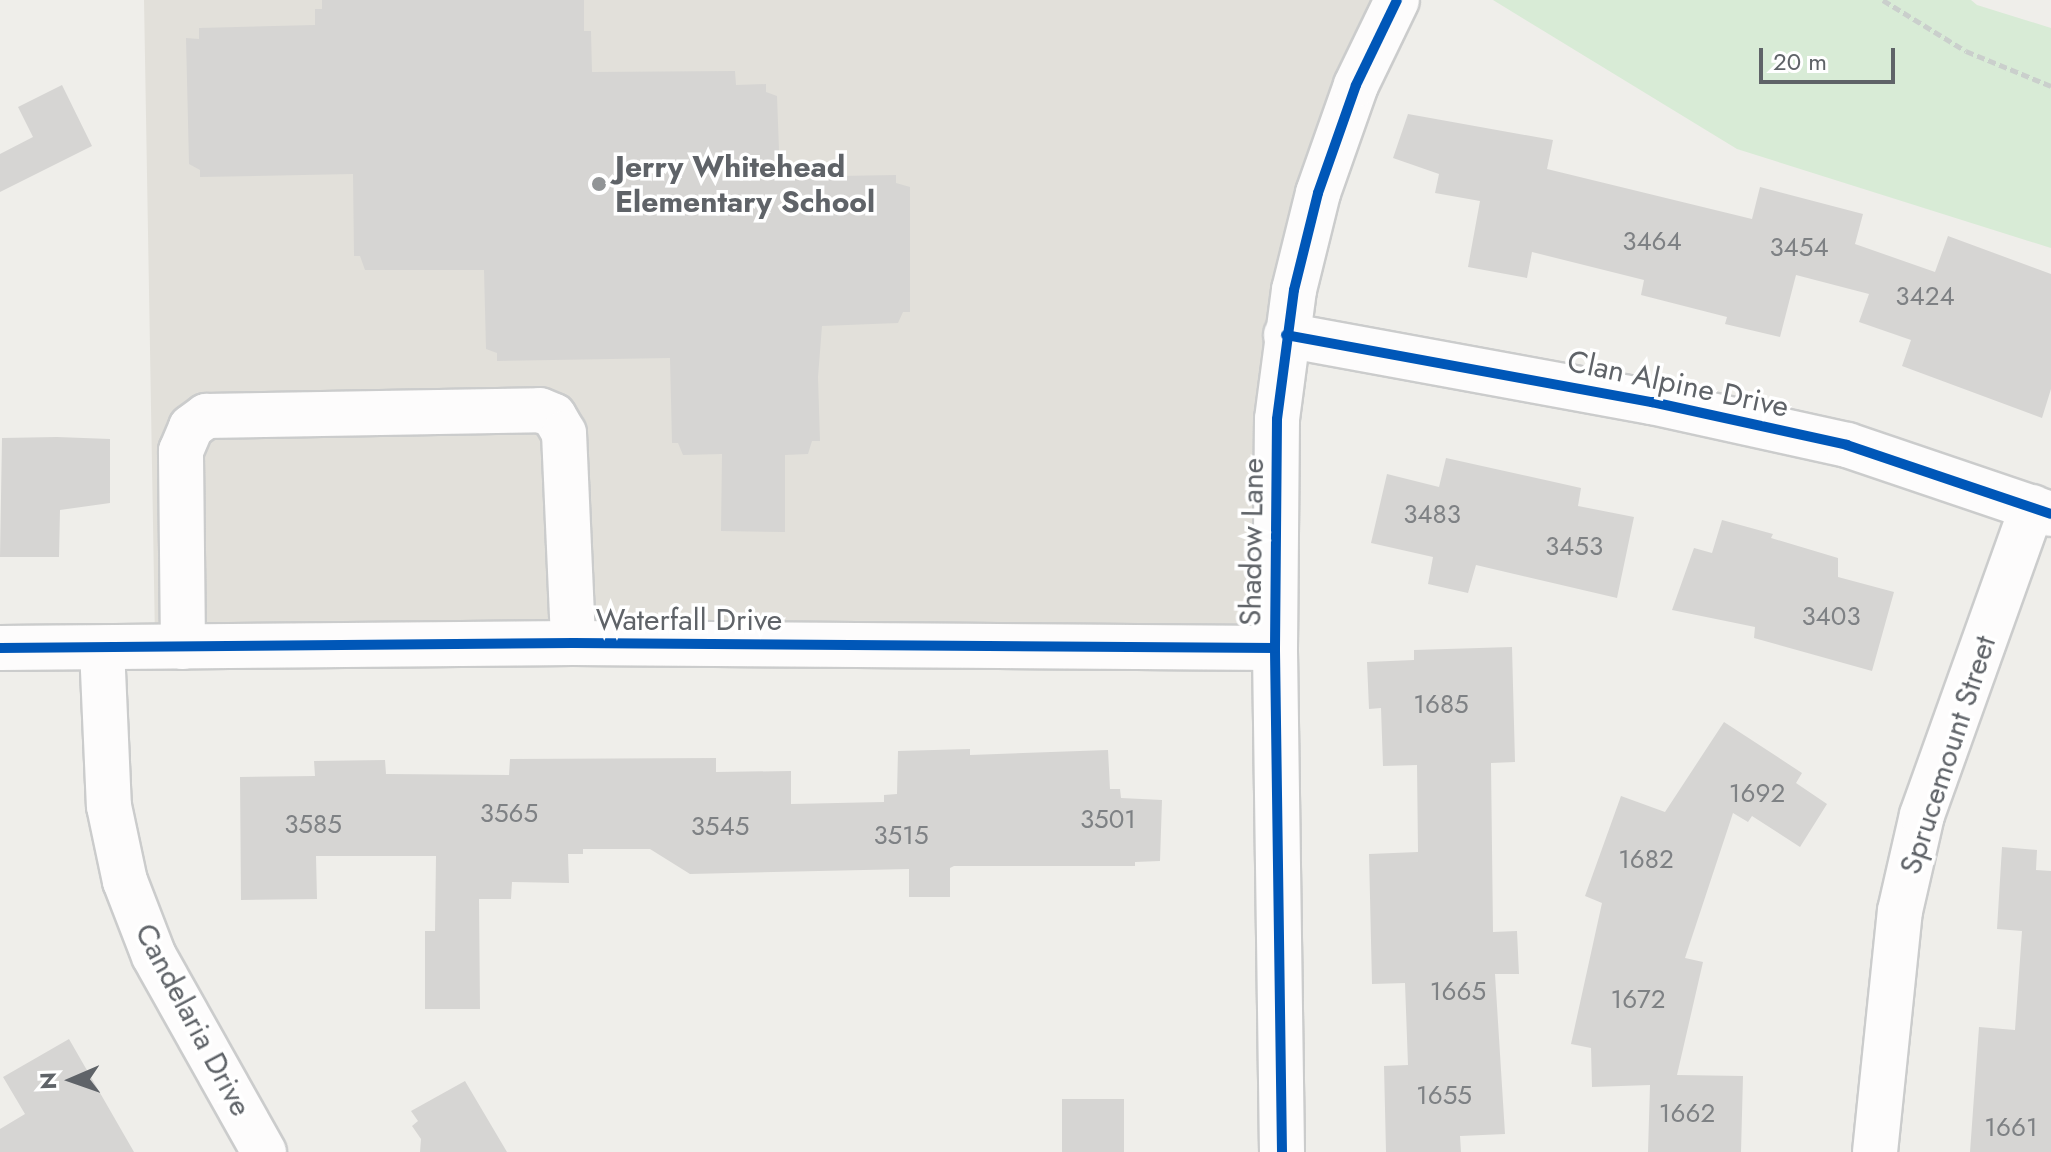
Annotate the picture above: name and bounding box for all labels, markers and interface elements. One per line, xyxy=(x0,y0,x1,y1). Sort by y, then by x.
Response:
scale bar xyxy=(1763,32,1899,82)
text: 20 m xyxy=(1773,44,1827,79)
place label: Jerry Whitehead Elementary School xyxy=(615,149,875,220)
marker: Jerry Whitehead Elementary School xyxy=(590,175,608,193)
house number: 3464 xyxy=(1622,226,1682,258)
house number: 3454 xyxy=(1769,232,1829,264)
house number: 3424 xyxy=(1895,281,1955,313)
street label: Clan Alpine Drive xyxy=(1564,343,1792,425)
street label: Shadow Lane xyxy=(1233,458,1271,626)
house number: 3483 xyxy=(1403,499,1461,531)
house number: 3453 xyxy=(1545,531,1603,563)
house number: 3403 xyxy=(1801,601,1861,633)
street label: Waterfall Drive xyxy=(596,602,782,638)
street label: Sprucemount Street xyxy=(1892,631,2004,879)
house number: 1685 xyxy=(1413,689,1469,721)
house number: 1692 xyxy=(1729,778,1785,810)
house number: 3565 xyxy=(480,798,538,830)
house number: 3501 xyxy=(1080,804,1136,836)
house number: 3585 xyxy=(284,809,342,841)
house number: 3545 xyxy=(691,811,749,843)
house number: 3515 xyxy=(873,820,929,852)
house number: 1682 xyxy=(1618,844,1674,876)
street label: Candelaria Drive xyxy=(127,918,259,1122)
house number: 1665 xyxy=(1430,976,1486,1008)
house number: 1672 xyxy=(1610,984,1666,1016)
north arrow xyxy=(32,1040,112,1120)
text: N xyxy=(32,1072,64,1090)
house number: 1655 xyxy=(1416,1080,1472,1112)
house number: 1662 xyxy=(1659,1098,1715,1130)
house number: 1661 xyxy=(1984,1112,2038,1144)

